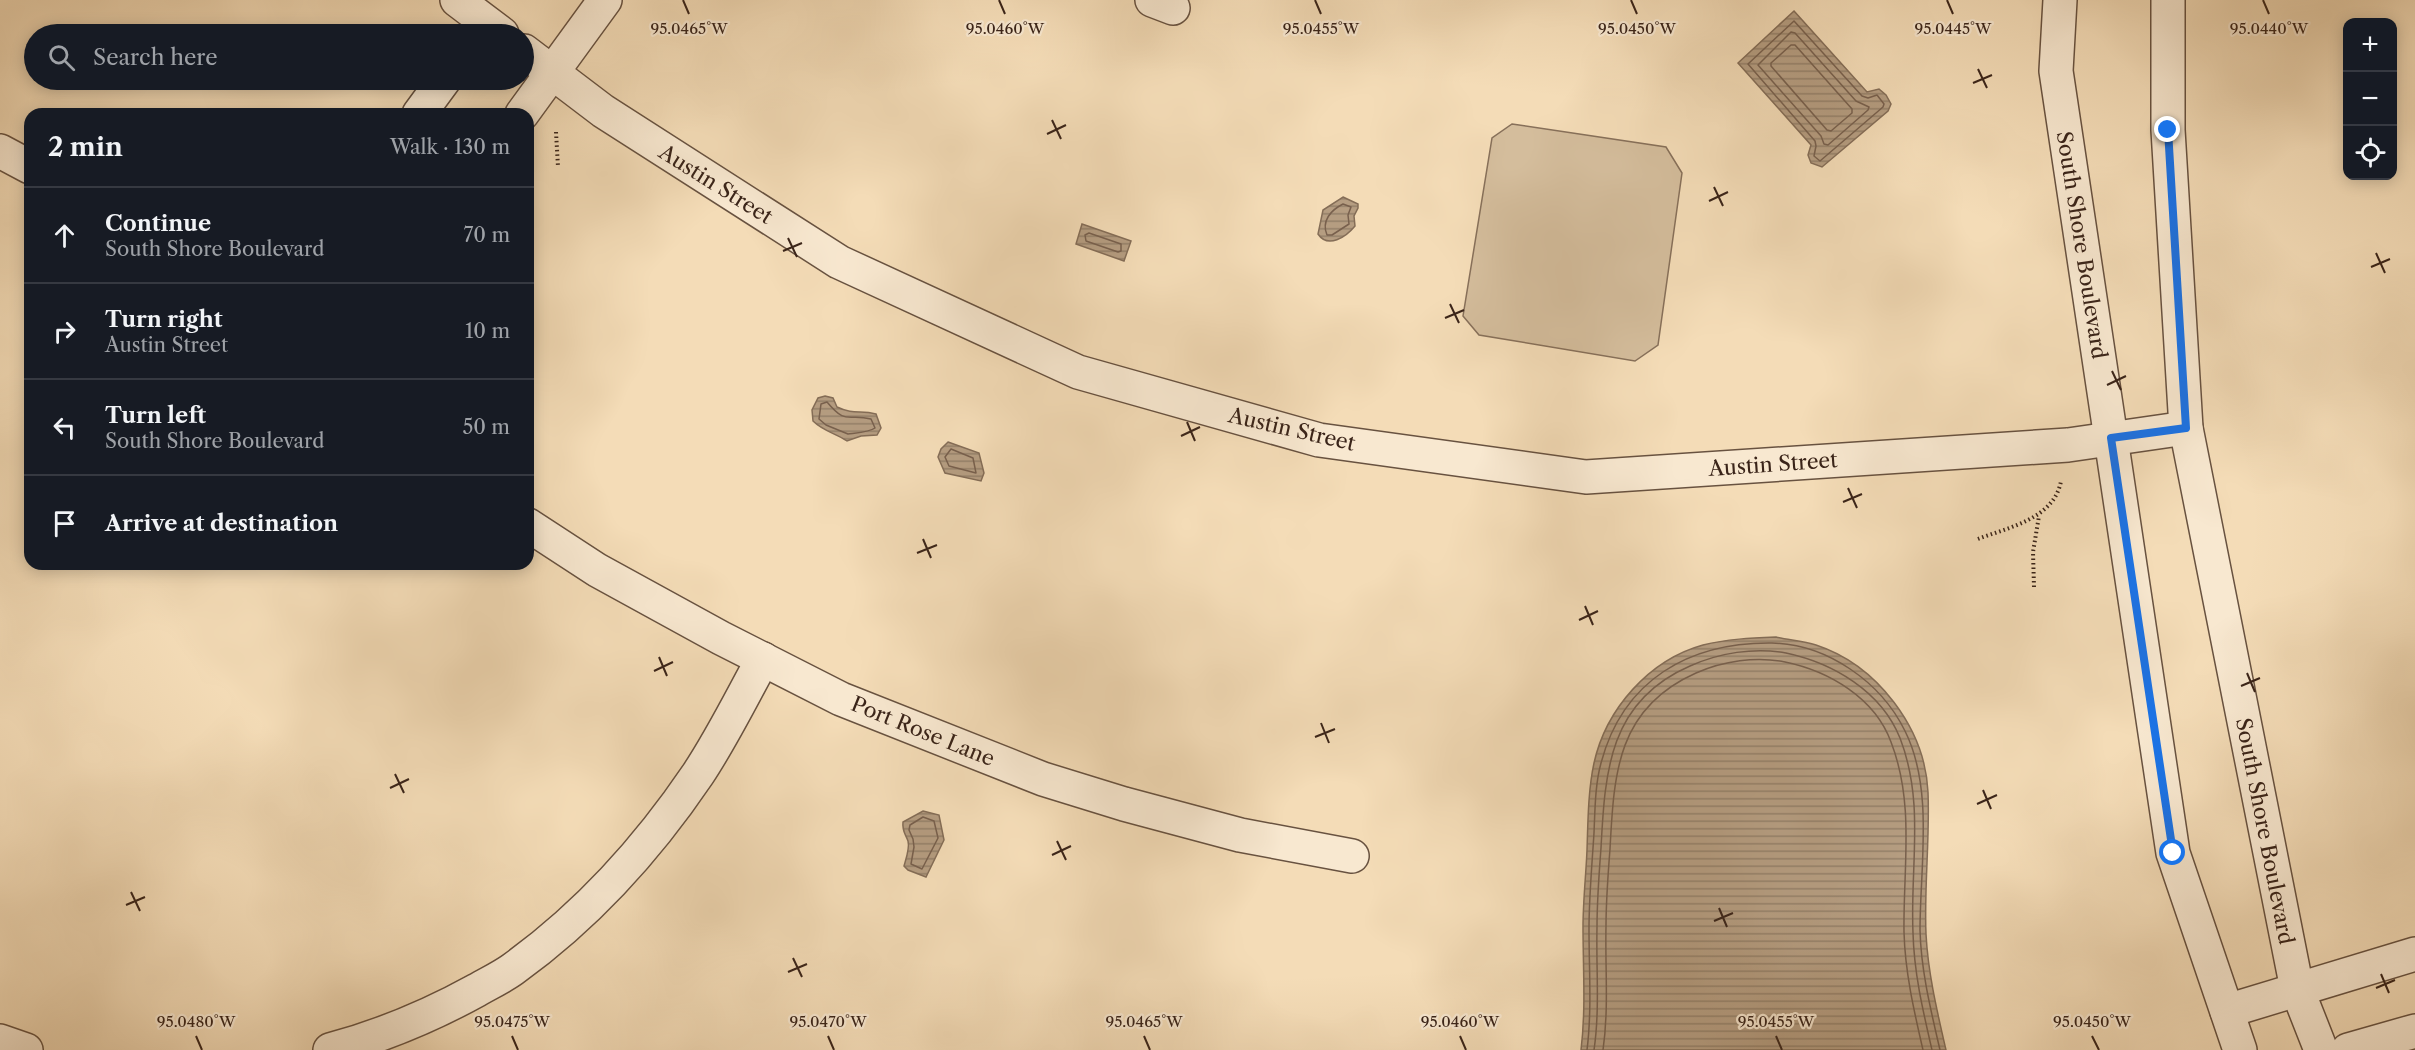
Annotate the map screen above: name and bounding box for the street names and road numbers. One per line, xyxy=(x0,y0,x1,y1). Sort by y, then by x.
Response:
street label: South Shore Boulevard xyxy=(2052,129,2112,361)
street label: Austin Street xyxy=(654,139,778,229)
street label: Austin Street xyxy=(1225,402,1358,456)
street label: Austin Street xyxy=(1707,447,1839,481)
street label: Port Rose Lane xyxy=(848,691,998,771)
street label: South Shore Boulevard xyxy=(2231,716,2299,947)

